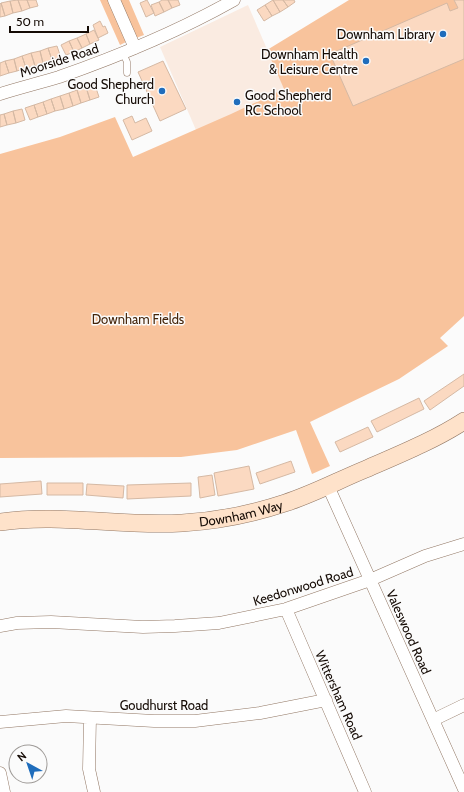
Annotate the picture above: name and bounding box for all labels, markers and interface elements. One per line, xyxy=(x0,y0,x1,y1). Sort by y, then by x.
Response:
scale bar xyxy=(10,8,88,34)
text: 50 m xyxy=(16,14,44,29)
place label: Downham Library xyxy=(337,26,435,42)
marker: Downham Library xyxy=(438,29,448,39)
street label: Moorside Road xyxy=(18,40,100,80)
place label: Downham Health & Leisure Centre xyxy=(261,46,358,77)
marker: Downham Health & Leisure Centre xyxy=(361,56,371,66)
place label: Good Shepherd Church xyxy=(68,76,154,107)
marker: Good Shepherd Church xyxy=(157,86,167,96)
place label: Good Shepherd RC School xyxy=(245,87,331,118)
marker: Good Shepherd RC School xyxy=(232,97,242,107)
park label: Downham Fields xyxy=(92,311,185,327)
street label: Downham Way xyxy=(198,496,285,530)
street label: Keedonwood Road xyxy=(251,563,355,609)
street label: Valeswood Road xyxy=(383,587,435,677)
street label: Wittersham Road xyxy=(312,648,366,742)
street label: Goudhurst Road xyxy=(120,697,208,713)
north arrow xyxy=(8,744,48,784)
text: N xyxy=(14,748,29,764)

